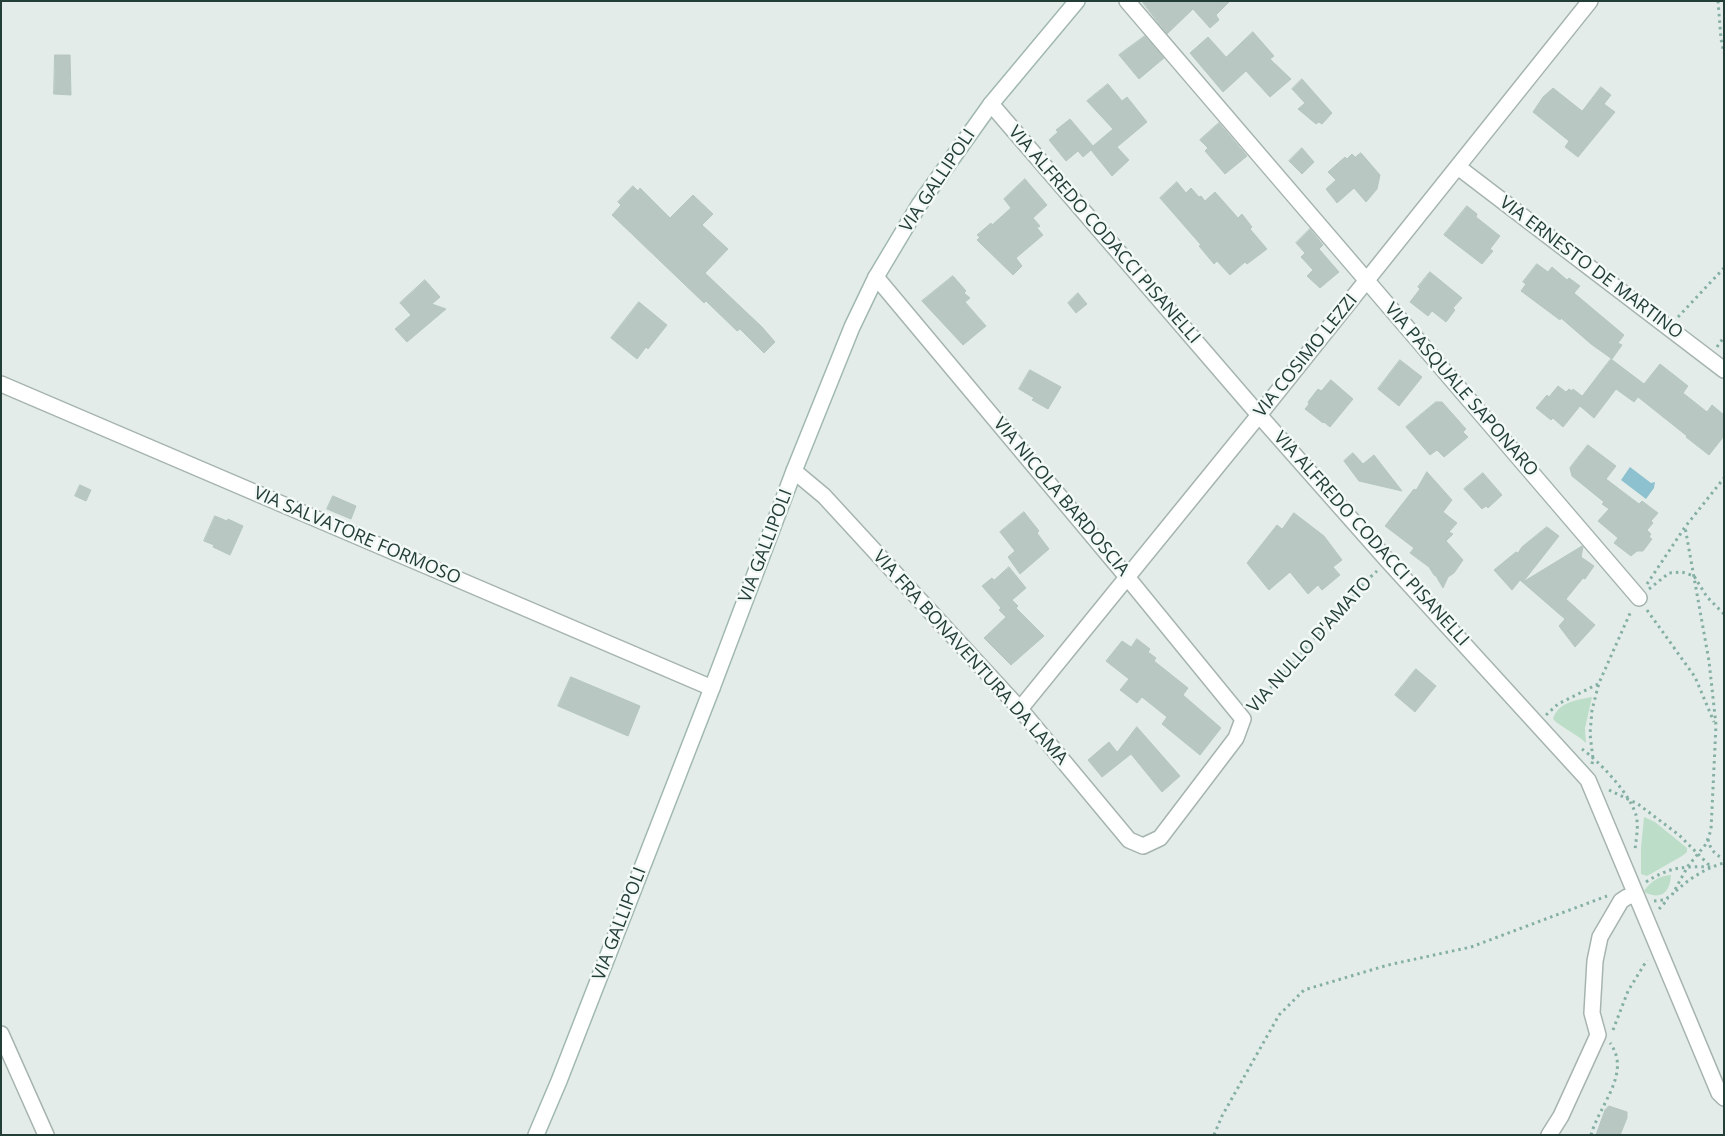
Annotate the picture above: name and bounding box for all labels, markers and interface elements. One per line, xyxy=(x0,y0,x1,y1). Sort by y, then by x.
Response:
street label: VIA ALFREDO CODACCI PISANELLI xyxy=(1004,122,1204,348)
street label: VIA GALLIPOLI xyxy=(896,125,980,237)
street label: VIA ERNESTO DE MARTINO xyxy=(1495,192,1687,344)
street label: VIA COSIMO LEZZI xyxy=(1250,290,1362,422)
street label: VIA PASQUALE SAPONARO xyxy=(1380,299,1542,481)
street label: VIA NICOLA BARDOSCIA xyxy=(988,413,1134,581)
street label: VIA ALFREDO CODACCI PISANELLI xyxy=(1269,427,1473,651)
street label: VIA SALVATORE FORMOSO xyxy=(250,483,464,589)
street label: VIA GALLIPOLI xyxy=(735,486,797,606)
street label: VIA FRA BONAVENTURA DA LAMA xyxy=(868,546,1072,770)
street label: VIA NULLO D'AMATO xyxy=(1243,572,1377,718)
street label: VIA GALLIPOLI xyxy=(589,864,651,984)

